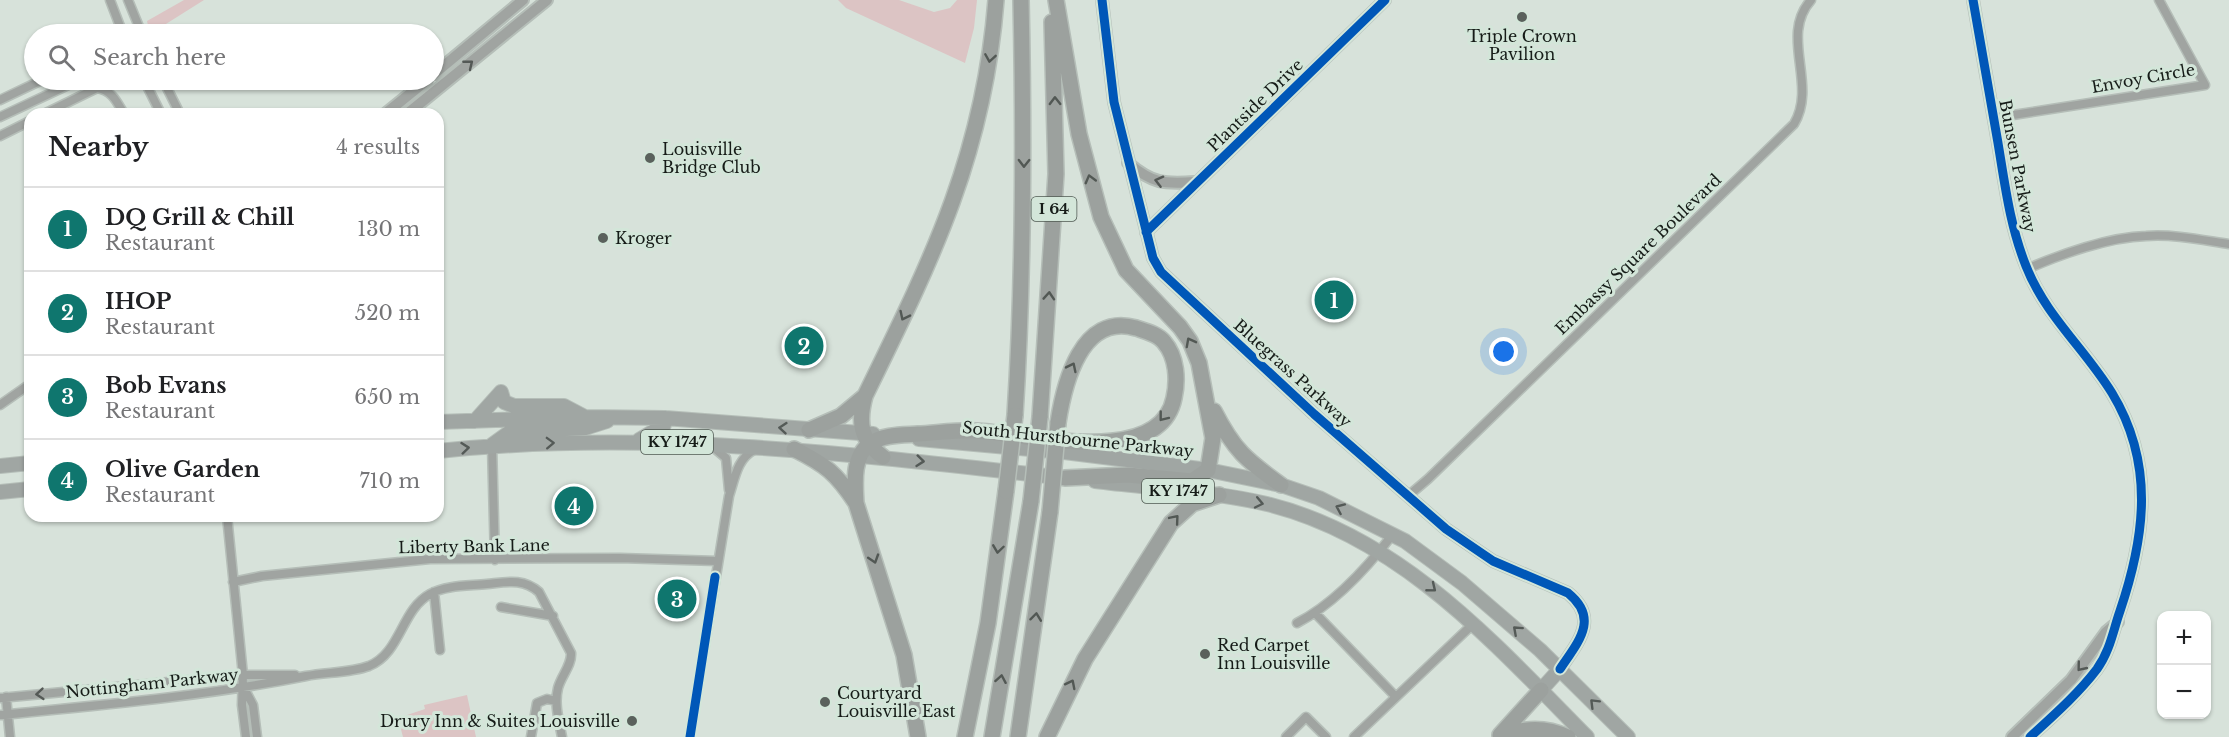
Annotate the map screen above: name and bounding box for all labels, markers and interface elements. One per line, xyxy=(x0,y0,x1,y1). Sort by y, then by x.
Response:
marker: Triple Crown Pavilion xyxy=(1515,10,1529,24)
search box xyxy=(24,24,444,90)
place label: Triple Crown Pavilion xyxy=(1467,26,1577,64)
icon: search xyxy=(45,41,78,74)
text: Search here xyxy=(93,44,226,71)
one-way arrow xyxy=(984,54,996,63)
street label: Plantside Drive xyxy=(1203,54,1307,156)
street label: Envoy Circle xyxy=(2090,59,2196,97)
one-way arrow xyxy=(462,60,473,71)
one-way arrow xyxy=(1049,97,1061,106)
street label: Bunsen Parkway xyxy=(1995,98,2041,235)
text: Nearby xyxy=(48,131,149,163)
text: 4 results xyxy=(336,135,420,159)
place label: Louisville Bridge Club xyxy=(662,139,761,177)
marker: Louisville Bridge Club xyxy=(643,151,657,165)
one-way arrow xyxy=(1018,159,1030,168)
street label: Embassy Square Boulevard xyxy=(1551,169,1725,339)
one-way arrow xyxy=(1085,174,1097,185)
one-way arrow xyxy=(1154,176,1164,189)
road number: I 64 xyxy=(1032,197,1076,221)
text: DQ Grill & Chill xyxy=(105,204,294,231)
text: 1 xyxy=(63,217,72,241)
text: 130 m xyxy=(357,217,420,241)
place label: Kroger xyxy=(615,228,672,248)
text: Restaurant xyxy=(105,231,215,255)
marker: Kroger xyxy=(596,231,610,245)
pin: 1 xyxy=(1314,278,1354,322)
text: IHOP xyxy=(105,288,171,315)
one-way arrow xyxy=(1042,291,1055,300)
text: 2 xyxy=(61,301,74,325)
text: 520 m xyxy=(355,301,420,325)
one-way arrow xyxy=(900,309,912,320)
text: Restaurant xyxy=(105,315,215,339)
street label: Bluegrass Parkway xyxy=(1230,315,1357,432)
pin: 2 xyxy=(784,324,824,368)
your location xyxy=(1489,337,1518,366)
one-way arrow xyxy=(1186,338,1197,349)
one-way arrow xyxy=(1065,362,1077,373)
text: Bob Evans xyxy=(105,372,227,399)
text: 3 xyxy=(61,385,74,409)
text: 650 m xyxy=(354,385,420,409)
text: Restaurant xyxy=(105,399,215,423)
one-way arrow xyxy=(1160,410,1171,421)
street label: South Hurstbourne Parkway xyxy=(961,417,1196,461)
one-way arrow xyxy=(778,422,787,435)
road number: KY 1747 xyxy=(641,430,713,454)
one-way arrow xyxy=(546,436,555,449)
one-way arrow xyxy=(460,442,469,455)
one-way arrow xyxy=(915,455,924,467)
text: Olive Garden xyxy=(105,456,260,483)
text: 4 xyxy=(61,469,74,493)
text: 710 m xyxy=(360,469,420,493)
road number: KY 1747 xyxy=(1142,479,1214,503)
text: Restaurant xyxy=(105,483,215,507)
pin: 4 xyxy=(554,484,594,528)
one-way arrow xyxy=(1254,496,1264,509)
one-way arrow xyxy=(1336,503,1347,515)
one-way arrow xyxy=(1168,515,1179,526)
street label: Liberty Bank Lane xyxy=(398,535,550,557)
one-way arrow xyxy=(993,544,1005,554)
one-way arrow xyxy=(866,553,879,564)
pin: 3 xyxy=(658,576,696,622)
one-way arrow xyxy=(1426,581,1437,592)
map controls xyxy=(2157,611,2211,719)
button: + xyxy=(2157,611,2211,665)
one-way arrow xyxy=(1029,612,1042,622)
one-way arrow xyxy=(1513,626,1524,637)
place label: Red Carpet Inn Louisville xyxy=(1217,635,1330,673)
marker: Red Carpet Inn Louisville xyxy=(1198,647,1212,661)
one-way arrow xyxy=(2078,660,2089,671)
street label: Nottingham Parkway xyxy=(65,664,240,702)
button: − xyxy=(2157,665,2211,719)
one-way arrow xyxy=(994,675,1007,685)
one-way arrow xyxy=(1064,679,1075,690)
place label: Courtyard Louisville East xyxy=(837,683,956,721)
one-way arrow xyxy=(35,687,44,700)
marker: Courtyard Louisville East xyxy=(818,695,832,709)
one-way arrow xyxy=(1590,700,1601,710)
place label: Drury Inn & Suites Louisville xyxy=(380,711,620,731)
marker: Drury Inn & Suites Louisville xyxy=(625,714,639,728)

